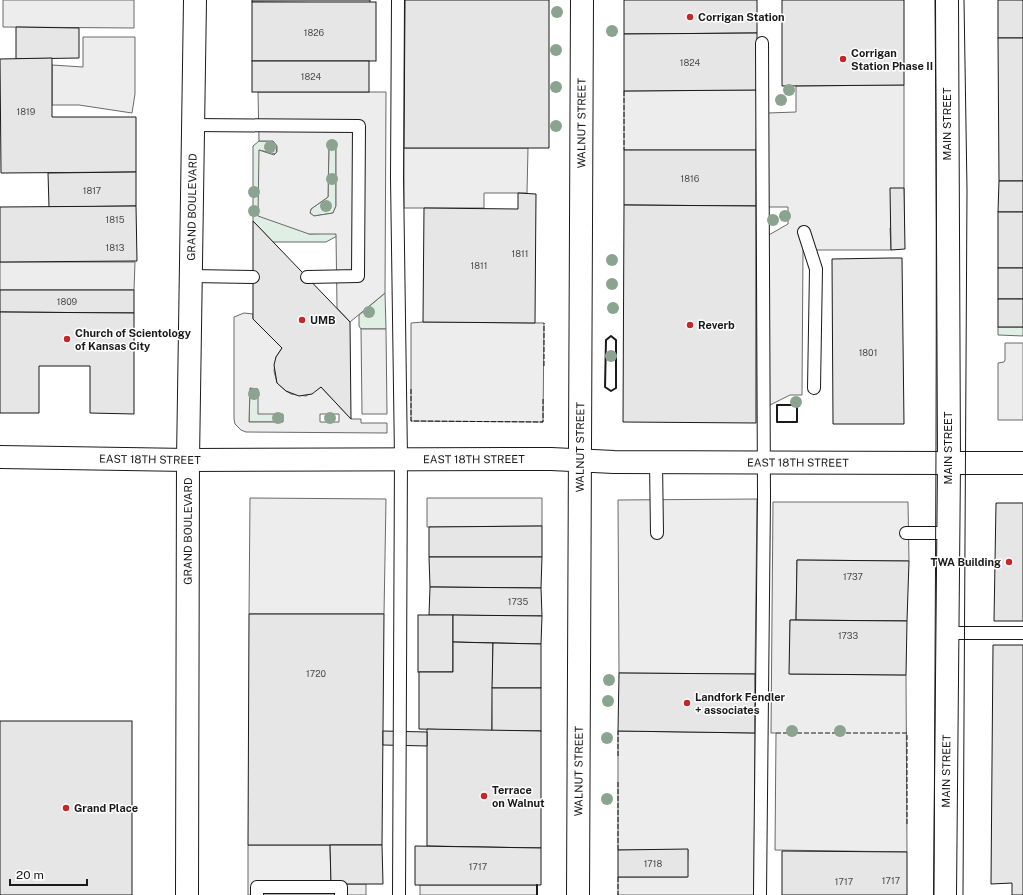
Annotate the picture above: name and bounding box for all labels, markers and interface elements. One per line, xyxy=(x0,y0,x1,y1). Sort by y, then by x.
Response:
place label: Corrigan Station xyxy=(698,11,785,23)
marker: Corrigan Station xyxy=(685,12,695,22)
house number: 1826 xyxy=(304,27,325,38)
place label: Corrigan Station Phase II xyxy=(851,47,933,72)
marker: Corrigan Station Phase II xyxy=(838,54,848,64)
house number: 1824 xyxy=(680,57,701,68)
house number: 1824 xyxy=(301,71,322,82)
street label: WALNUT STREET xyxy=(575,77,588,168)
street label: MAIN STREET xyxy=(941,87,953,161)
house number: 1819 xyxy=(17,106,36,117)
street label: GRAND BOULEVARD xyxy=(185,153,199,261)
house number: 1816 xyxy=(681,173,700,184)
house number: 1817 xyxy=(83,185,101,196)
house number: 1815 xyxy=(106,214,125,225)
house number: 1813 xyxy=(106,242,125,253)
house number: 1811 xyxy=(512,248,528,259)
house number: 1811 xyxy=(471,260,487,271)
house number: 1809 xyxy=(57,296,78,307)
place label: UMB xyxy=(310,314,336,326)
marker: UMB xyxy=(297,315,307,325)
place label: Reverb xyxy=(698,319,735,331)
marker: Reverb xyxy=(685,320,695,330)
place label: Church of Scientology of Kansas City xyxy=(75,327,192,352)
marker: Church of Scientology of Kansas City xyxy=(62,334,72,344)
house number: 1801 xyxy=(859,347,877,358)
street label: WALNUT STREET xyxy=(574,401,586,492)
street label: MAIN STREET xyxy=(942,411,954,485)
street label: EAST 18TH STREET xyxy=(99,453,201,466)
street label: EAST 18TH STREET xyxy=(423,453,525,465)
street label: EAST 18TH STREET xyxy=(747,456,849,469)
street label: GRAND BOULEVARD xyxy=(182,477,194,585)
place label: TWA Building xyxy=(930,556,1001,568)
marker: TWA Building xyxy=(1004,557,1014,567)
house number: 1737 xyxy=(843,571,863,582)
house number: 1735 xyxy=(508,596,528,607)
house number: 1733 xyxy=(838,630,858,641)
house number: 1720 xyxy=(306,668,326,679)
place label: Landfork Fendler + associates xyxy=(695,691,786,716)
marker: Landfork Fendler + associates xyxy=(682,698,692,708)
street label: WALNUT STREET xyxy=(572,725,585,816)
street label: MAIN STREET xyxy=(940,734,952,808)
place label: Terrace on Walnut xyxy=(492,784,545,809)
marker: Terrace on Walnut xyxy=(479,791,489,801)
place label: Grand Place xyxy=(74,802,138,814)
marker: Grand Place xyxy=(61,803,71,813)
house number: 1718 xyxy=(644,858,663,869)
scale bar xyxy=(10,861,87,887)
house number: 1717 xyxy=(469,861,487,872)
text: 20 m xyxy=(16,868,44,882)
house number: 1717 xyxy=(882,875,900,886)
house number: 1717 xyxy=(835,876,853,887)

